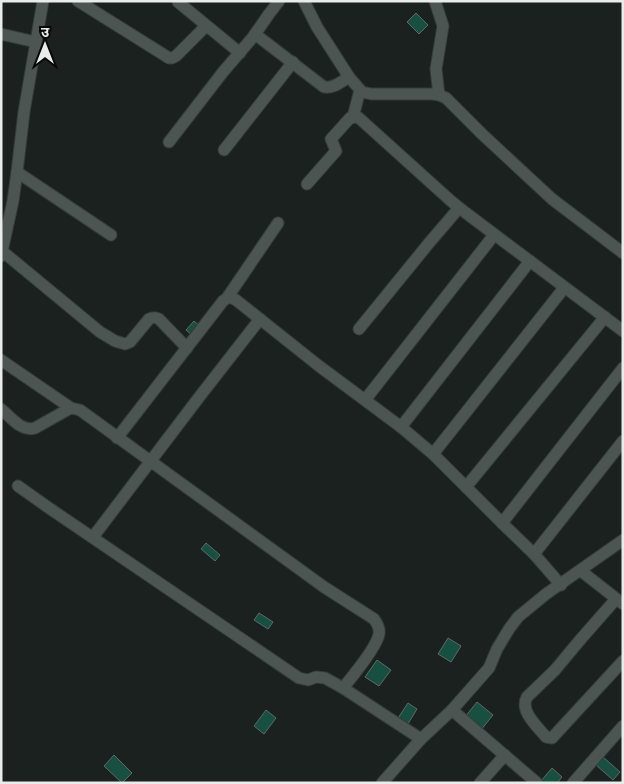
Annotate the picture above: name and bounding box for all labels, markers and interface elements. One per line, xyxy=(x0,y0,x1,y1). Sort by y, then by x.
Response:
north arrow xyxy=(20,20,70,70)
text: उ xyxy=(41,21,50,42)

